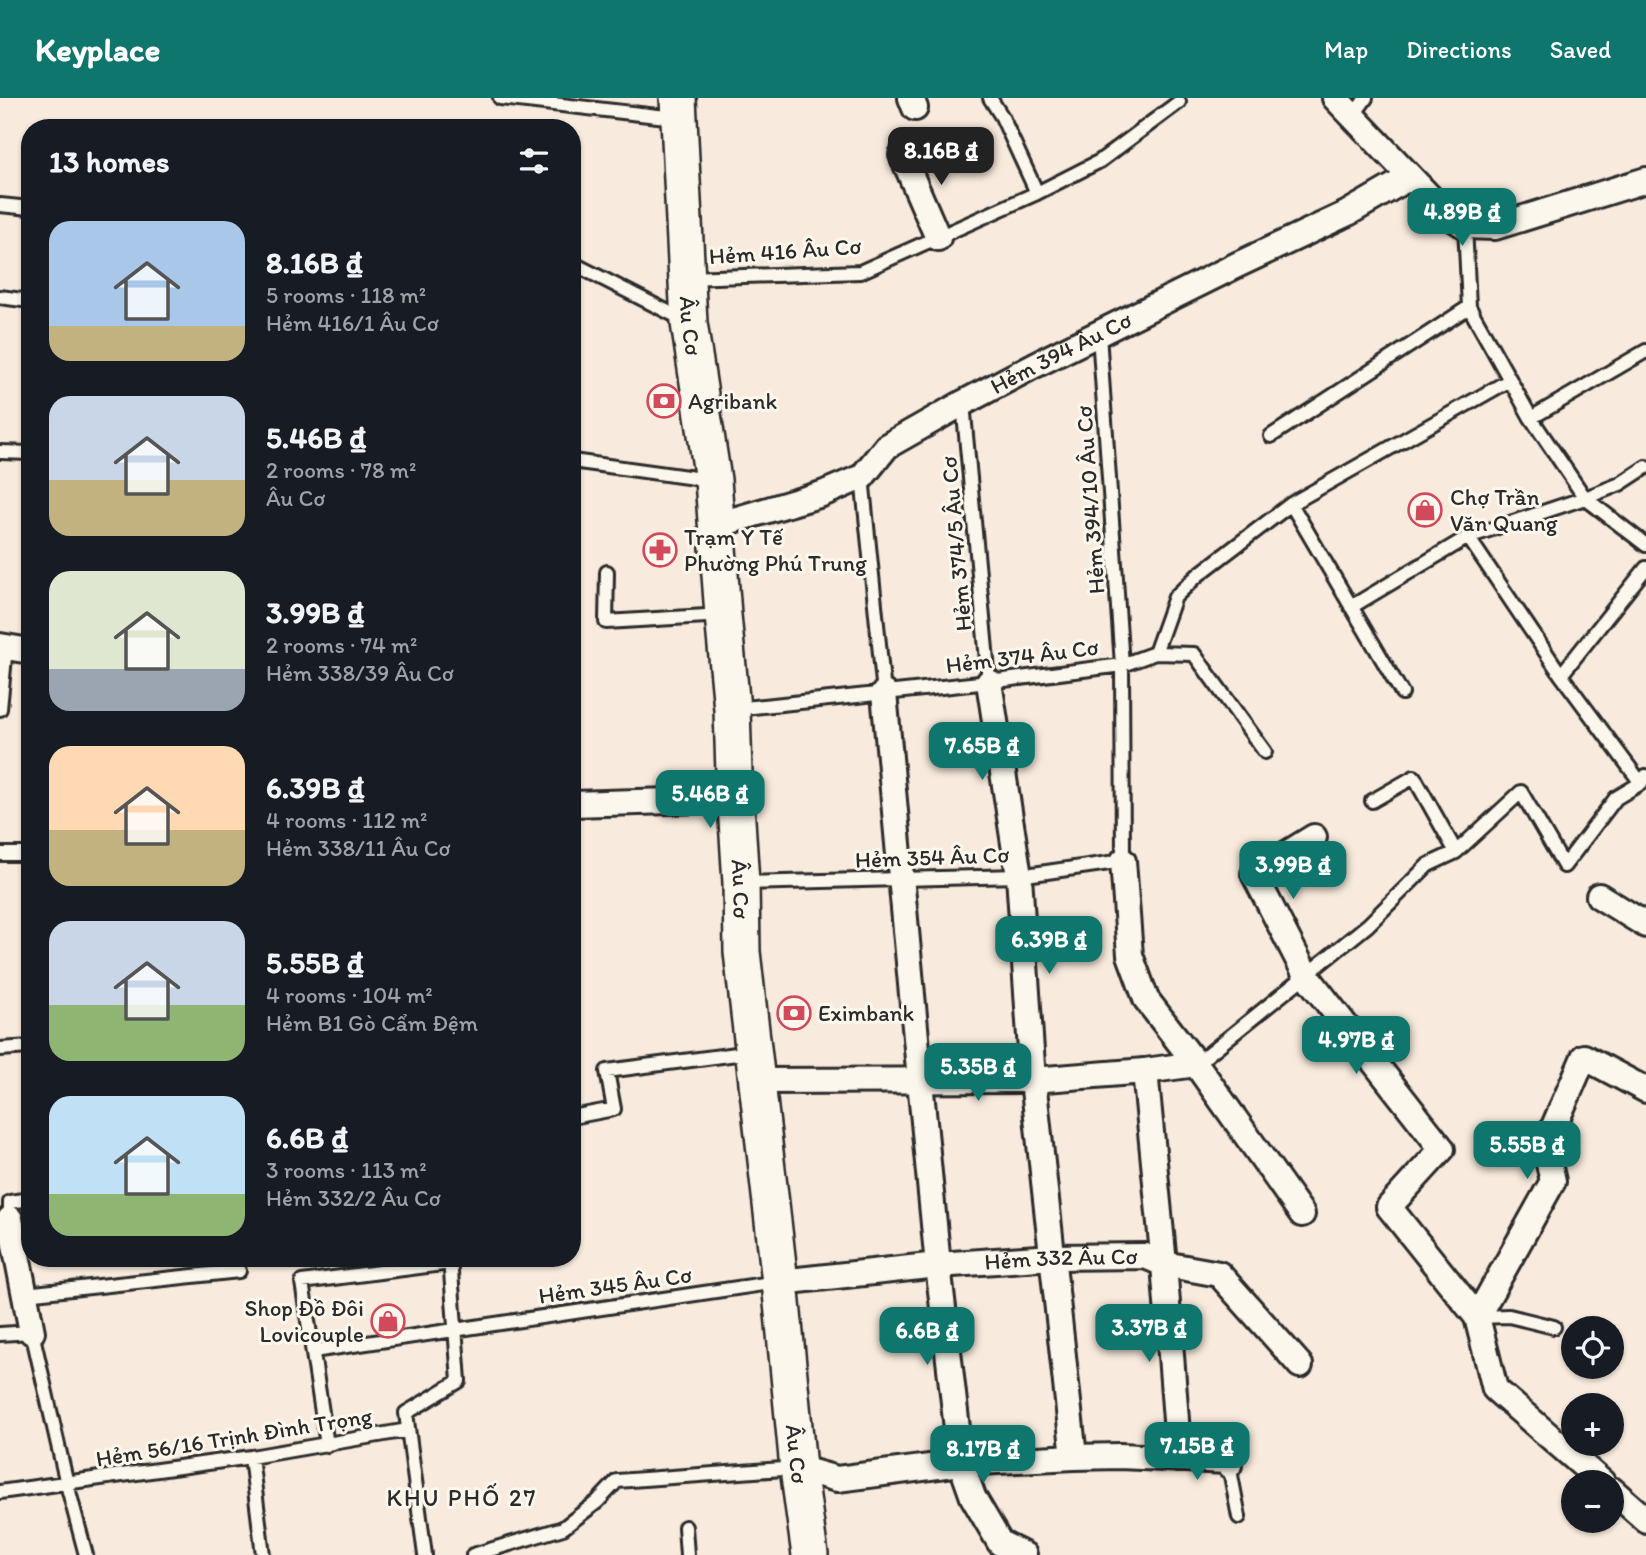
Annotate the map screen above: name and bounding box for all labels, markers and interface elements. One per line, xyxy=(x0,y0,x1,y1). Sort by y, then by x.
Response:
text: Keyplace xyxy=(35,30,160,69)
text: Map xyxy=(1324,35,1368,64)
text: Directions xyxy=(1406,35,1512,64)
text: Saved xyxy=(1550,35,1611,64)
pin: 8.16B ₫ xyxy=(876,127,1006,187)
text: 8.16B ₫ xyxy=(904,136,978,164)
icon: filters xyxy=(515,142,553,180)
text: 13 homes xyxy=(49,143,169,180)
pin: 4.89B ₫ xyxy=(1397,188,1527,248)
text: 4.89B ₫ xyxy=(1423,197,1501,225)
street label: Hẻm 416 Âu Cơ xyxy=(708,232,862,270)
text: 8.16B ₫ xyxy=(266,244,363,281)
icon: home xyxy=(105,249,189,333)
text: 5 rooms · 118 m² xyxy=(266,281,426,309)
street label: Âu Cơ xyxy=(674,296,708,357)
street label: Hẻm 394 Âu Cơ xyxy=(986,306,1136,400)
text: Hẻm 416/1 Âu Cơ xyxy=(266,309,439,337)
bank icon: Agribank xyxy=(645,382,683,420)
place label: Agribank xyxy=(688,387,777,415)
street label: Hẻm 394/10 Âu Cơ xyxy=(1069,405,1111,595)
text: 5.46B ₫ xyxy=(266,419,366,456)
icon: home xyxy=(105,424,189,508)
street label: Hẻm 374/5 Âu Cơ xyxy=(934,455,978,632)
text: 2 rooms · 78 m² xyxy=(266,456,416,484)
place label: Chợ Trần Văn Quang xyxy=(1450,483,1558,537)
text: Âu Cơ xyxy=(266,484,325,512)
shop icon: Chợ Trần Văn Quang xyxy=(1406,491,1444,529)
place label: Trạm Y Tế Phường Phú Trung xyxy=(684,523,867,577)
pharmacy icon: Trạm Y Tế Phường Phú Trung xyxy=(641,531,679,569)
text: 3.99B ₫ xyxy=(266,594,364,631)
icon: home xyxy=(105,599,189,683)
text: 2 rooms · 74 m² xyxy=(266,631,418,659)
street label: Hẻm 374 Âu Cơ xyxy=(944,633,1100,679)
text: Hẻm 338/39 Âu Cơ xyxy=(266,659,454,687)
pin: 7.65B ₫ xyxy=(917,722,1047,782)
text: 7.65B ₫ xyxy=(945,731,1019,759)
text: 6.39B ₫ xyxy=(266,769,364,806)
pin: 5.46B ₫ xyxy=(645,770,775,830)
icon: home xyxy=(105,774,189,858)
text: 5.46B ₫ xyxy=(672,779,748,807)
text: 4 rooms · 112 m² xyxy=(266,806,427,834)
text: Hẻm 338/11 Âu Cơ xyxy=(266,834,450,862)
street label: Hẻm 354 Âu Cơ xyxy=(855,840,1010,874)
pin: 3.99B ₫ xyxy=(1228,842,1358,901)
text: 3.99B ₫ xyxy=(1255,850,1331,878)
street label: Âu Cơ xyxy=(726,858,756,919)
pin: 6.39B ₫ xyxy=(984,916,1114,976)
text: 6.39B ₫ xyxy=(1011,925,1087,953)
text: 5.55B ₫ xyxy=(266,944,364,981)
icon: home xyxy=(105,949,189,1033)
text: 4 rooms · 104 m² xyxy=(266,981,433,1009)
bank icon: Eximbank xyxy=(775,994,813,1032)
place label: Eximbank xyxy=(818,999,915,1027)
text: Hẻm B1 Gò Cẩm Đệm xyxy=(266,1009,478,1037)
pin: 4.97B ₫ xyxy=(1291,1016,1421,1076)
text: 4.97B ₫ xyxy=(1318,1025,1394,1053)
pin: 5.35B ₫ xyxy=(913,1044,1043,1103)
text: 5.35B ₫ xyxy=(940,1052,1016,1080)
text: 6.6B ₫ xyxy=(266,1119,348,1156)
pin: 5.55B ₫ xyxy=(1462,1122,1592,1181)
icon: home xyxy=(105,1124,189,1208)
text: 5.55B ₫ xyxy=(1490,1130,1564,1158)
text: 3 rooms · 113 m² xyxy=(266,1156,427,1184)
text: Hẻm 332/2 Âu Cơ xyxy=(266,1184,441,1212)
street label: Hẻm 332 Âu Cơ xyxy=(984,1242,1138,1276)
street label: Hẻm 345 Âu Cơ xyxy=(537,1260,693,1310)
place label: Shop Đồ Đôi Lovicouple xyxy=(245,1294,364,1348)
shop icon: Shop Đồ Đôi Lovicouple xyxy=(369,1302,407,1340)
pin: 3.37B ₫ xyxy=(1084,1304,1214,1364)
pin: 6.6B ₫ xyxy=(870,1308,984,1367)
text: 3.37B ₫ xyxy=(1111,1313,1187,1341)
text: 6.6B ₫ xyxy=(895,1316,959,1344)
map controls xyxy=(1561,1316,1624,1533)
button: locate xyxy=(1561,1316,1624,1379)
button: + xyxy=(1561,1393,1624,1456)
street label: Hẻm 56/16 Trịnh Đình Trọng xyxy=(94,1401,374,1473)
pin: 7.15B ₫ xyxy=(1132,1422,1262,1482)
street label: Âu Cơ xyxy=(780,1423,814,1485)
pin: 8.17B ₫ xyxy=(918,1426,1048,1485)
text: 7.15B ₫ xyxy=(1161,1431,1233,1459)
text: 8.17B ₫ xyxy=(946,1434,1020,1462)
button: − xyxy=(1561,1470,1624,1533)
district label: KHU PHỐ 27 xyxy=(387,1483,537,1512)

